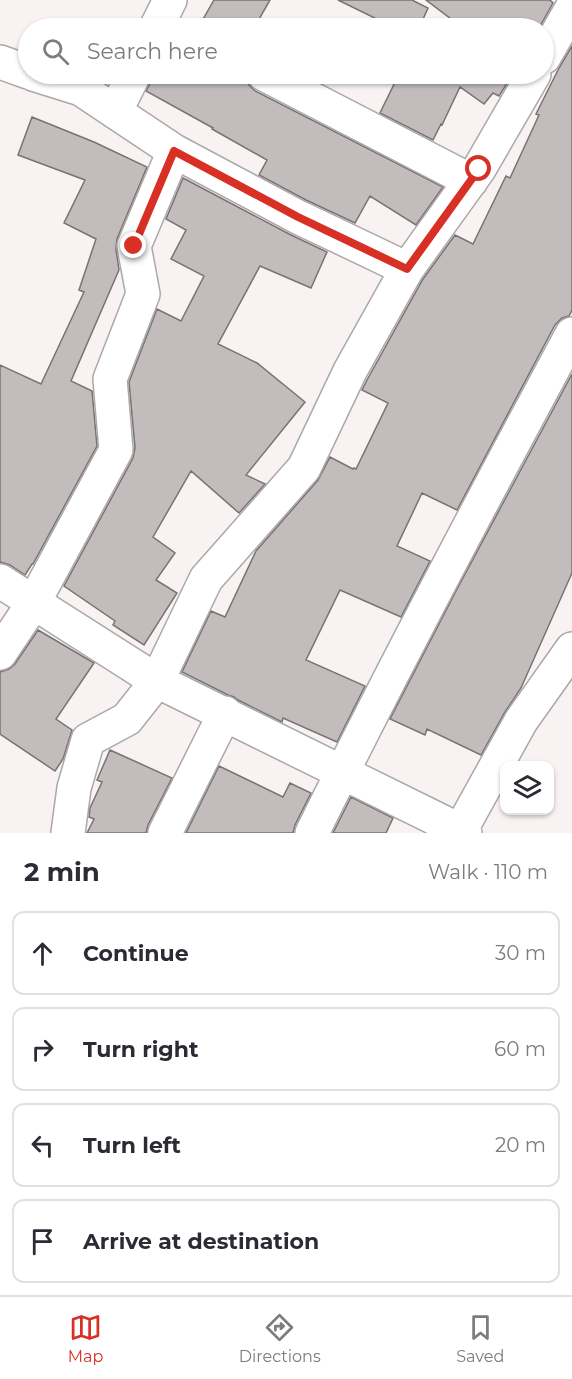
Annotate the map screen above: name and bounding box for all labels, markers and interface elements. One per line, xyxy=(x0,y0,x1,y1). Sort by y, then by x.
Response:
search box xyxy=(18,18,554,84)
icon: search xyxy=(39,35,72,68)
text: Search here xyxy=(87,38,218,65)
route start xyxy=(465,155,491,181)
route end xyxy=(120,232,146,258)
map controls xyxy=(500,761,554,815)
button: layers xyxy=(500,761,554,815)
text: 2 min xyxy=(24,856,100,888)
text: Walk · 110 m xyxy=(428,860,548,884)
icon: ahead xyxy=(26,937,59,970)
text: Continue xyxy=(83,940,189,967)
text: 30 m xyxy=(495,941,546,965)
icon: right xyxy=(26,1033,59,1066)
text: Turn right xyxy=(83,1036,198,1063)
text: 60 m xyxy=(494,1037,546,1061)
icon: left xyxy=(26,1129,59,1162)
text: Turn left xyxy=(83,1132,181,1159)
text: 20 m xyxy=(495,1133,546,1157)
icon: arrive xyxy=(26,1225,59,1258)
text: Arrive at destination xyxy=(83,1228,319,1255)
tab: Map xyxy=(68,1311,103,1366)
tab: Directions xyxy=(239,1311,321,1366)
tab: Saved xyxy=(456,1311,504,1366)

